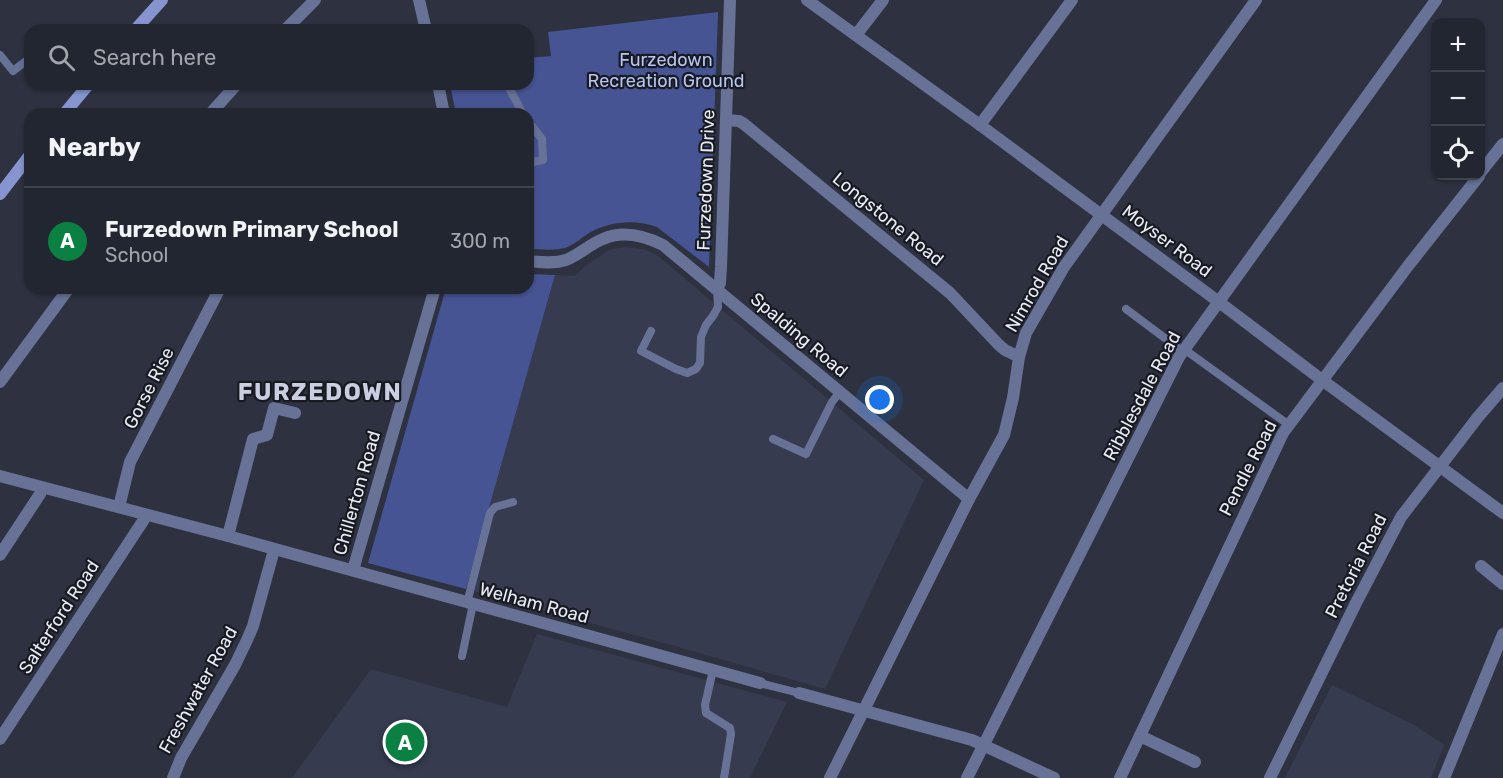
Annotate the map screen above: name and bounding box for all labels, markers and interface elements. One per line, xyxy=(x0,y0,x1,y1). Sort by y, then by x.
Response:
map controls xyxy=(1431,18,1485,180)
button: + xyxy=(1431,18,1485,72)
search box xyxy=(24,24,534,90)
icon: search xyxy=(45,41,78,74)
text: Search here xyxy=(93,44,216,71)
park label: Furzedown Recreation Ground xyxy=(587,49,745,92)
button: − xyxy=(1431,72,1485,126)
street label: Furzedown Drive xyxy=(693,109,719,251)
button: locate xyxy=(1431,126,1485,180)
text: Nearby xyxy=(48,132,141,163)
street label: Longstone Road xyxy=(828,167,948,271)
street label: Moyser Road xyxy=(1118,200,1216,282)
text: Furzedown Primary School xyxy=(105,216,399,243)
text: A xyxy=(60,229,75,253)
text: 300 m xyxy=(450,229,510,253)
street label: Nimrod Road xyxy=(1001,232,1073,336)
text: School xyxy=(105,243,168,267)
street label: Spalding Road xyxy=(746,288,852,382)
street label: Ribblesdale Road xyxy=(1099,328,1185,464)
street label: Gorse Rise xyxy=(119,344,179,432)
district label: FURZEDOWN xyxy=(238,378,402,406)
your location xyxy=(865,385,894,414)
street label: Pendle Road xyxy=(1214,416,1282,520)
street label: Chillerton Road xyxy=(329,428,385,558)
street label: Pretoria Road xyxy=(1320,510,1392,622)
street label: Salterford Road xyxy=(14,556,104,678)
street label: Welham Road xyxy=(477,578,591,628)
street label: Freshwater Road xyxy=(154,623,242,757)
pin: A xyxy=(386,720,424,764)

